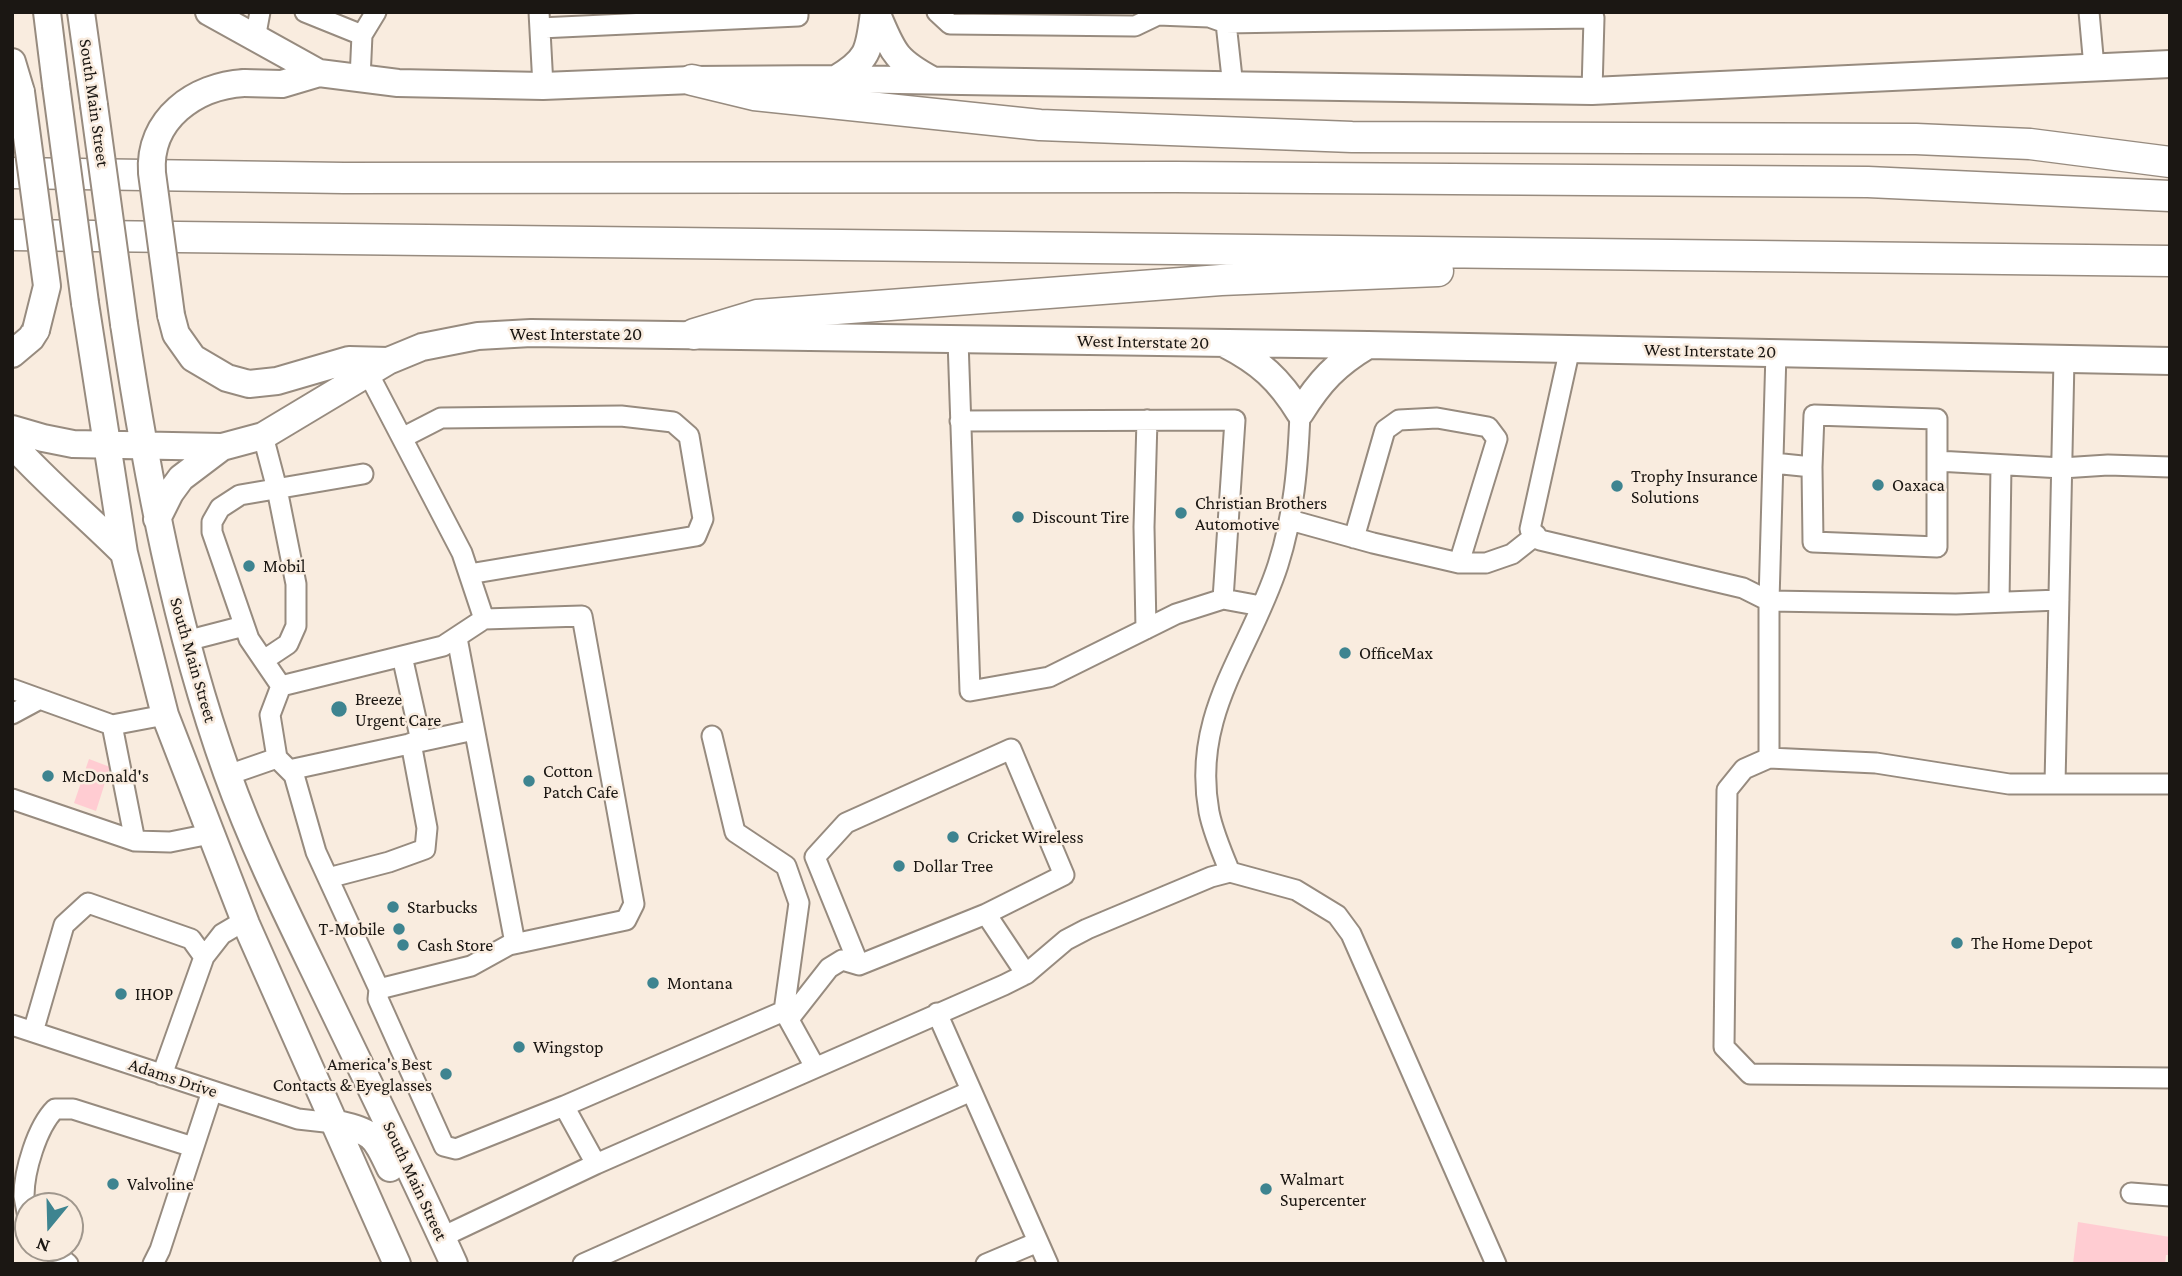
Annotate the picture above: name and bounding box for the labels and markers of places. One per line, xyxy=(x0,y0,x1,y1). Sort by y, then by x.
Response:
place label: Trophy Insurance Solutions xyxy=(1631,465,1758,508)
place label: Oaxaca xyxy=(1892,474,1945,496)
marker: Oaxaca xyxy=(1870,477,1886,493)
marker: Trophy Insurance Solutions xyxy=(1609,478,1625,494)
place label: Christian Brothers Automotive xyxy=(1195,492,1327,534)
marker: Christian Brothers Automotive xyxy=(1173,505,1189,521)
place label: Discount Tire xyxy=(1032,506,1129,528)
marker: Discount Tire xyxy=(1010,509,1026,525)
place label: Mobil xyxy=(263,555,306,577)
marker: Mobil xyxy=(241,558,257,574)
place label: OfficeMax xyxy=(1359,642,1433,664)
marker: OfficeMax xyxy=(1337,645,1353,661)
place label: Breeze Urgent Care xyxy=(355,688,441,730)
marker: Breeze Urgent Care xyxy=(329,699,349,719)
place label: Cotton Patch Cafe xyxy=(543,760,618,802)
place label: McDonald's xyxy=(62,765,149,787)
marker: McDonald's xyxy=(40,768,56,784)
marker: Cotton Patch Cafe xyxy=(521,773,537,789)
place label: Cricket Wireless xyxy=(967,826,1083,848)
marker: Cricket Wireless xyxy=(945,829,961,845)
place label: Dollar Tree xyxy=(913,855,993,877)
marker: Dollar Tree xyxy=(891,858,907,874)
place label: Starbucks xyxy=(407,896,478,918)
marker: Starbucks xyxy=(385,899,401,915)
place label: T-Mobile xyxy=(319,918,385,940)
marker: T-Mobile xyxy=(391,921,407,937)
place label: The Home Depot xyxy=(1971,932,2092,954)
place label: Cash Store xyxy=(417,934,493,956)
marker: The Home Depot xyxy=(1949,935,1965,951)
marker: Cash Store xyxy=(395,937,411,953)
place label: Montana xyxy=(667,972,733,994)
marker: Montana xyxy=(645,975,661,991)
place label: IHOP xyxy=(135,983,173,1005)
marker: IHOP xyxy=(113,986,129,1002)
place label: Wingstop xyxy=(533,1036,604,1058)
marker: Wingstop xyxy=(511,1039,527,1055)
place label: America's Best Contacts & Eyeglasses xyxy=(273,1053,432,1096)
marker: America's Best Contacts & Eyeglasses xyxy=(438,1066,454,1082)
place label: Walmart Supercenter xyxy=(1280,1168,1366,1210)
place label: Valvoline xyxy=(127,1173,194,1195)
marker: Valvoline xyxy=(105,1176,121,1192)
marker: Walmart Supercenter xyxy=(1258,1181,1274,1197)

